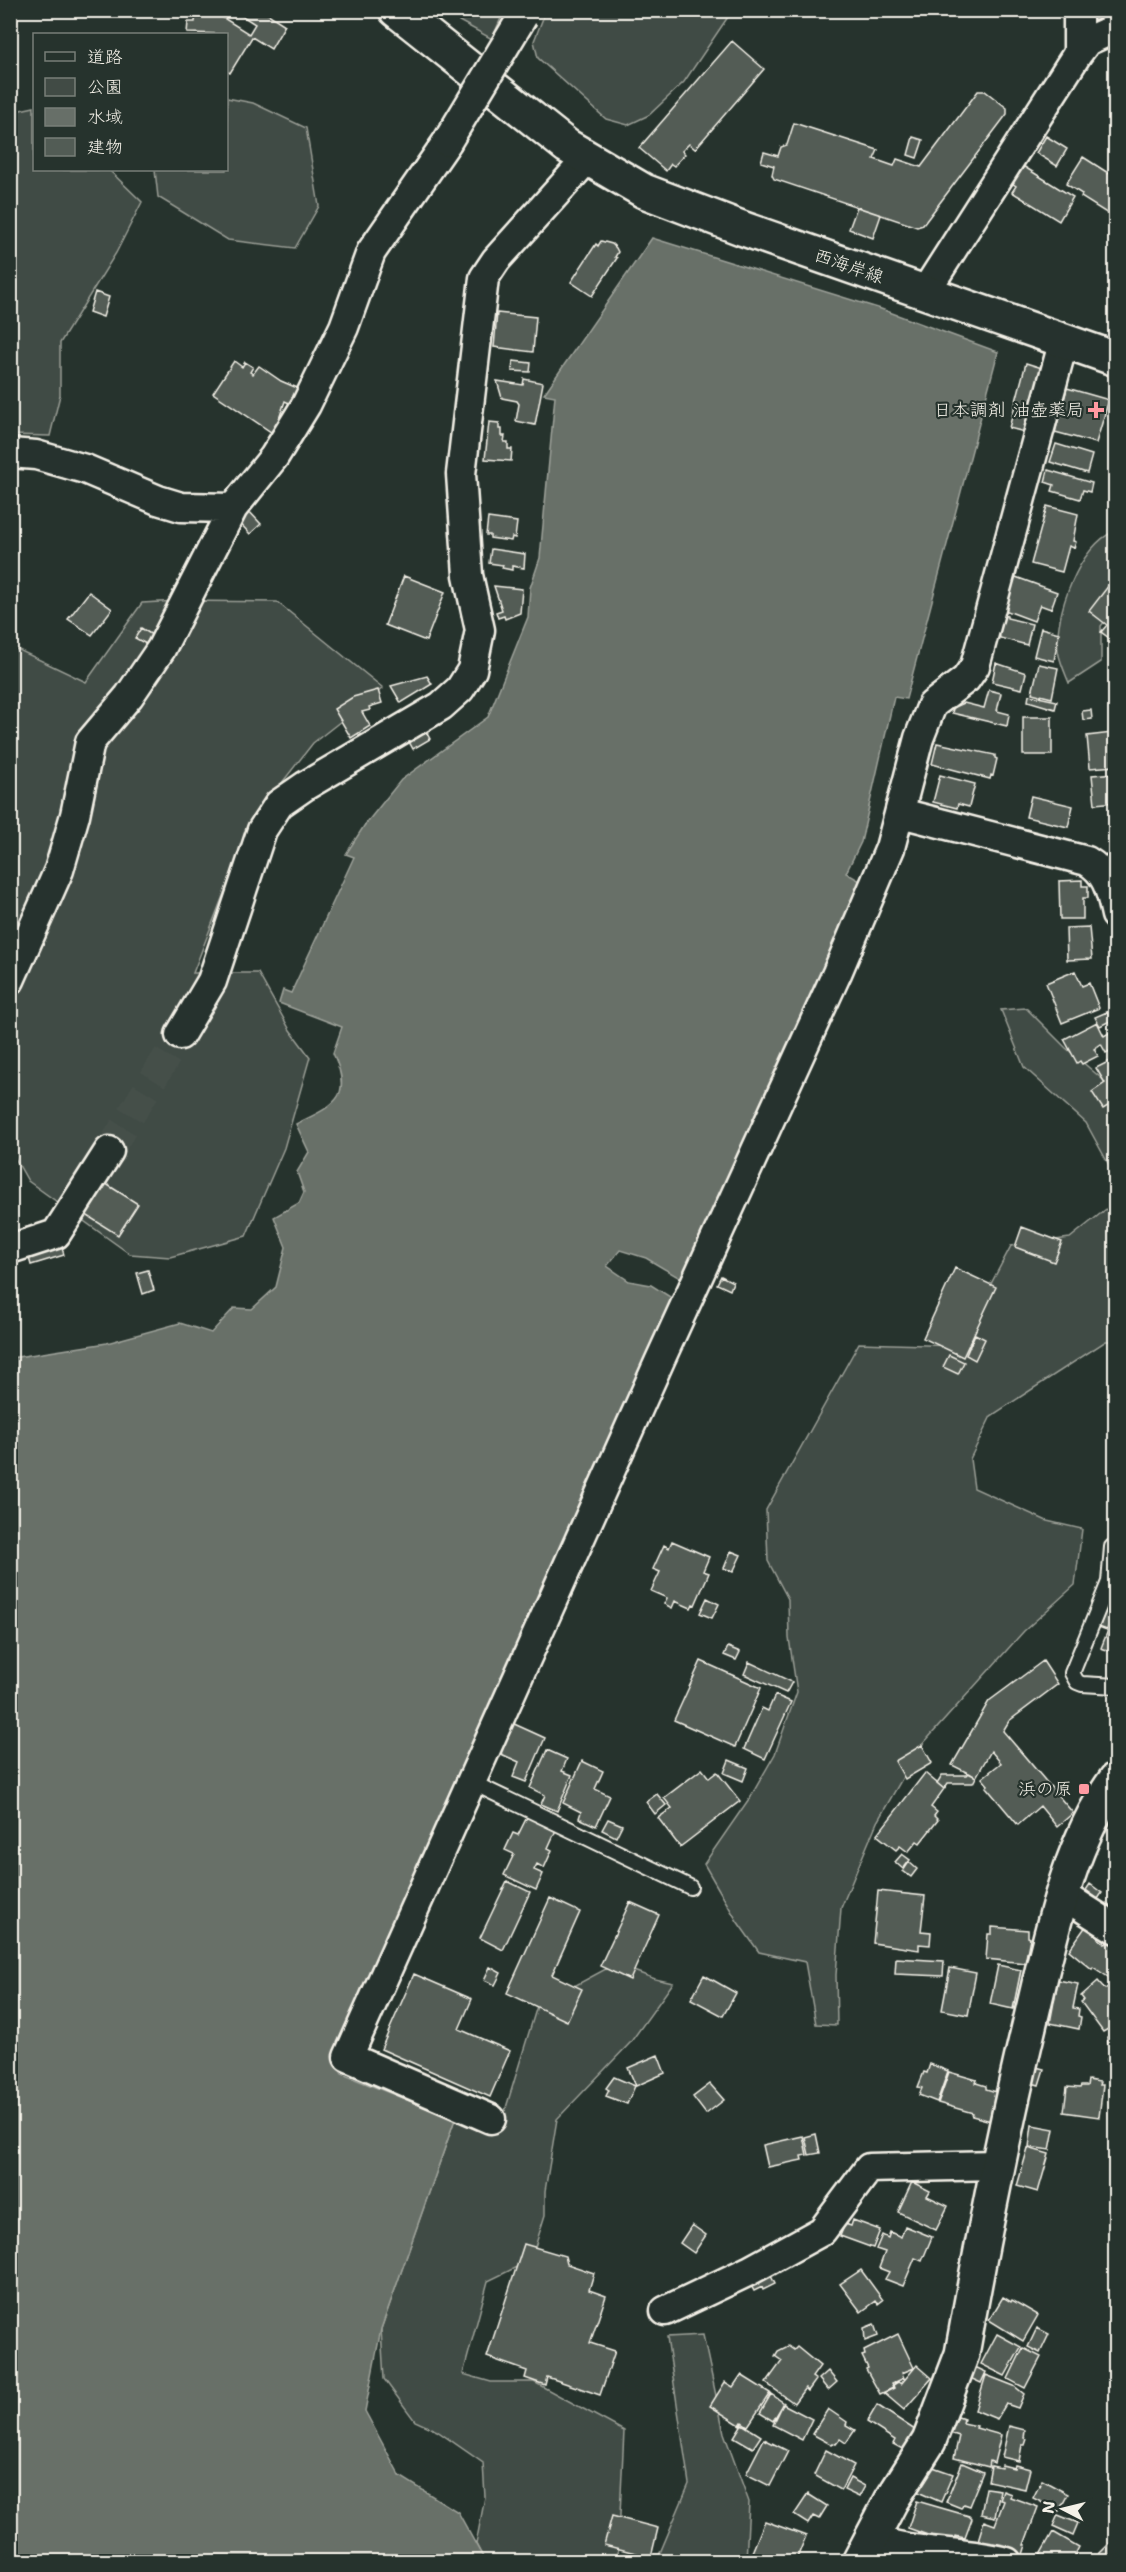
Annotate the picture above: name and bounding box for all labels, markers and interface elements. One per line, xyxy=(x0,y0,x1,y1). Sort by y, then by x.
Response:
legend xyxy=(33,33,228,171)
text: 道路 xyxy=(87,45,123,69)
text: 公園 xyxy=(87,75,123,99)
text: 水域 xyxy=(87,105,123,129)
text: 建物 xyxy=(87,135,123,159)
street label: 西海岸線 xyxy=(811,243,887,289)
place label: 日本調剤 油壺薬局 xyxy=(934,398,1084,422)
marker: 日本調剤 油壺薬局 xyxy=(1089,403,1103,417)
place label: 浜の原 xyxy=(1018,1777,1072,1801)
marker: 浜の原 xyxy=(1077,1782,1091,1796)
north arrow xyxy=(1033,2479,1093,2539)
text: N xyxy=(1037,2500,1060,2515)

